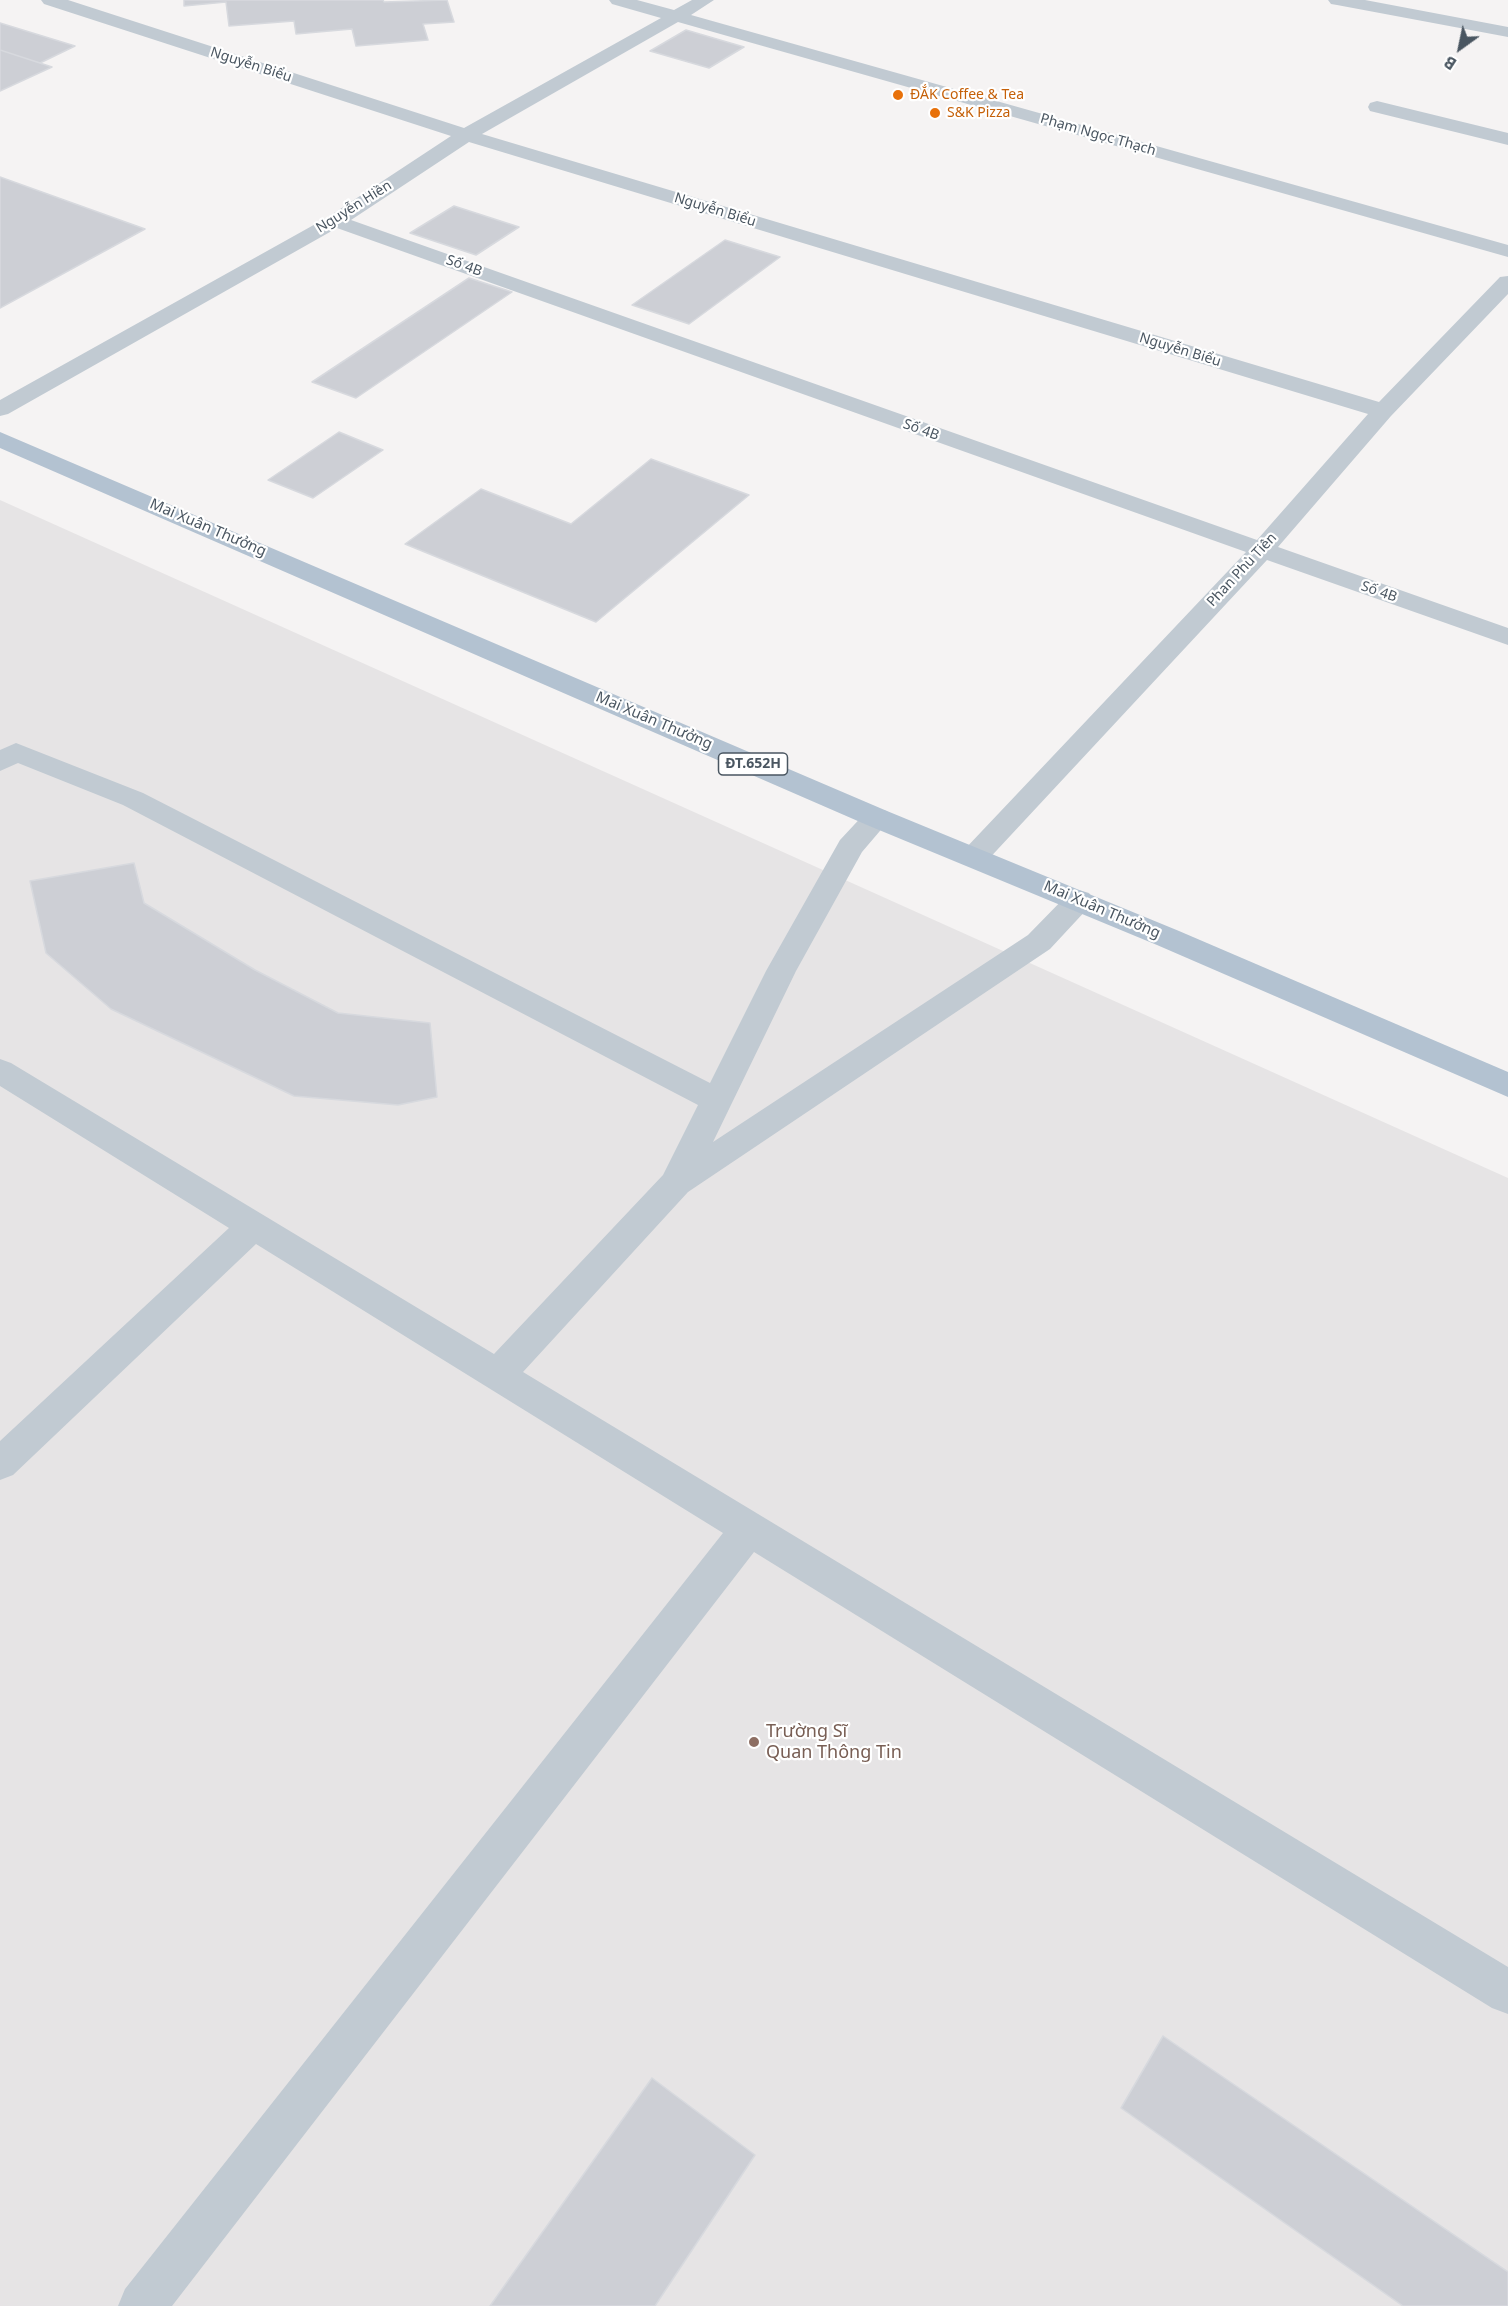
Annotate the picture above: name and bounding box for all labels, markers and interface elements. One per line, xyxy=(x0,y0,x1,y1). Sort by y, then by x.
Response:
north arrow xyxy=(1430,18,1490,78)
street label: Nguyễn Biểu xyxy=(208,44,294,86)
text: B xyxy=(1440,51,1461,75)
place label: ĐẮK Coffee & Tea xyxy=(910,87,1024,103)
marker: ĐẮK Coffee & Tea xyxy=(891,88,905,102)
place label: S&K Pizza xyxy=(947,105,1010,121)
marker: S&K Pizza xyxy=(928,106,942,120)
street label: Phạm Ngọc Thạch xyxy=(1038,110,1158,160)
street label: Nguyễn Hiền xyxy=(313,177,395,237)
street label: Nguyễn Biểu xyxy=(672,190,758,230)
street label: Số 4B xyxy=(444,252,484,280)
street label: Nguyễn Biểu xyxy=(1137,330,1223,370)
street label: Số 4B xyxy=(901,416,941,444)
street label: Mai Xuân Thưởng xyxy=(147,495,269,561)
street label: Phan Phù Tiên xyxy=(1204,530,1280,610)
street label: Số 4B xyxy=(1359,578,1399,606)
street label: Mai Xuân Thưởng xyxy=(593,688,715,754)
road number: ĐT.652H xyxy=(718,753,788,775)
street label: Mai Xuân Thưởng xyxy=(1041,877,1163,943)
place label: Trường Sĩ Quan Thông Tin xyxy=(766,1721,902,1764)
marker: Trường Sĩ Quan Thông Tin xyxy=(747,1735,761,1749)

